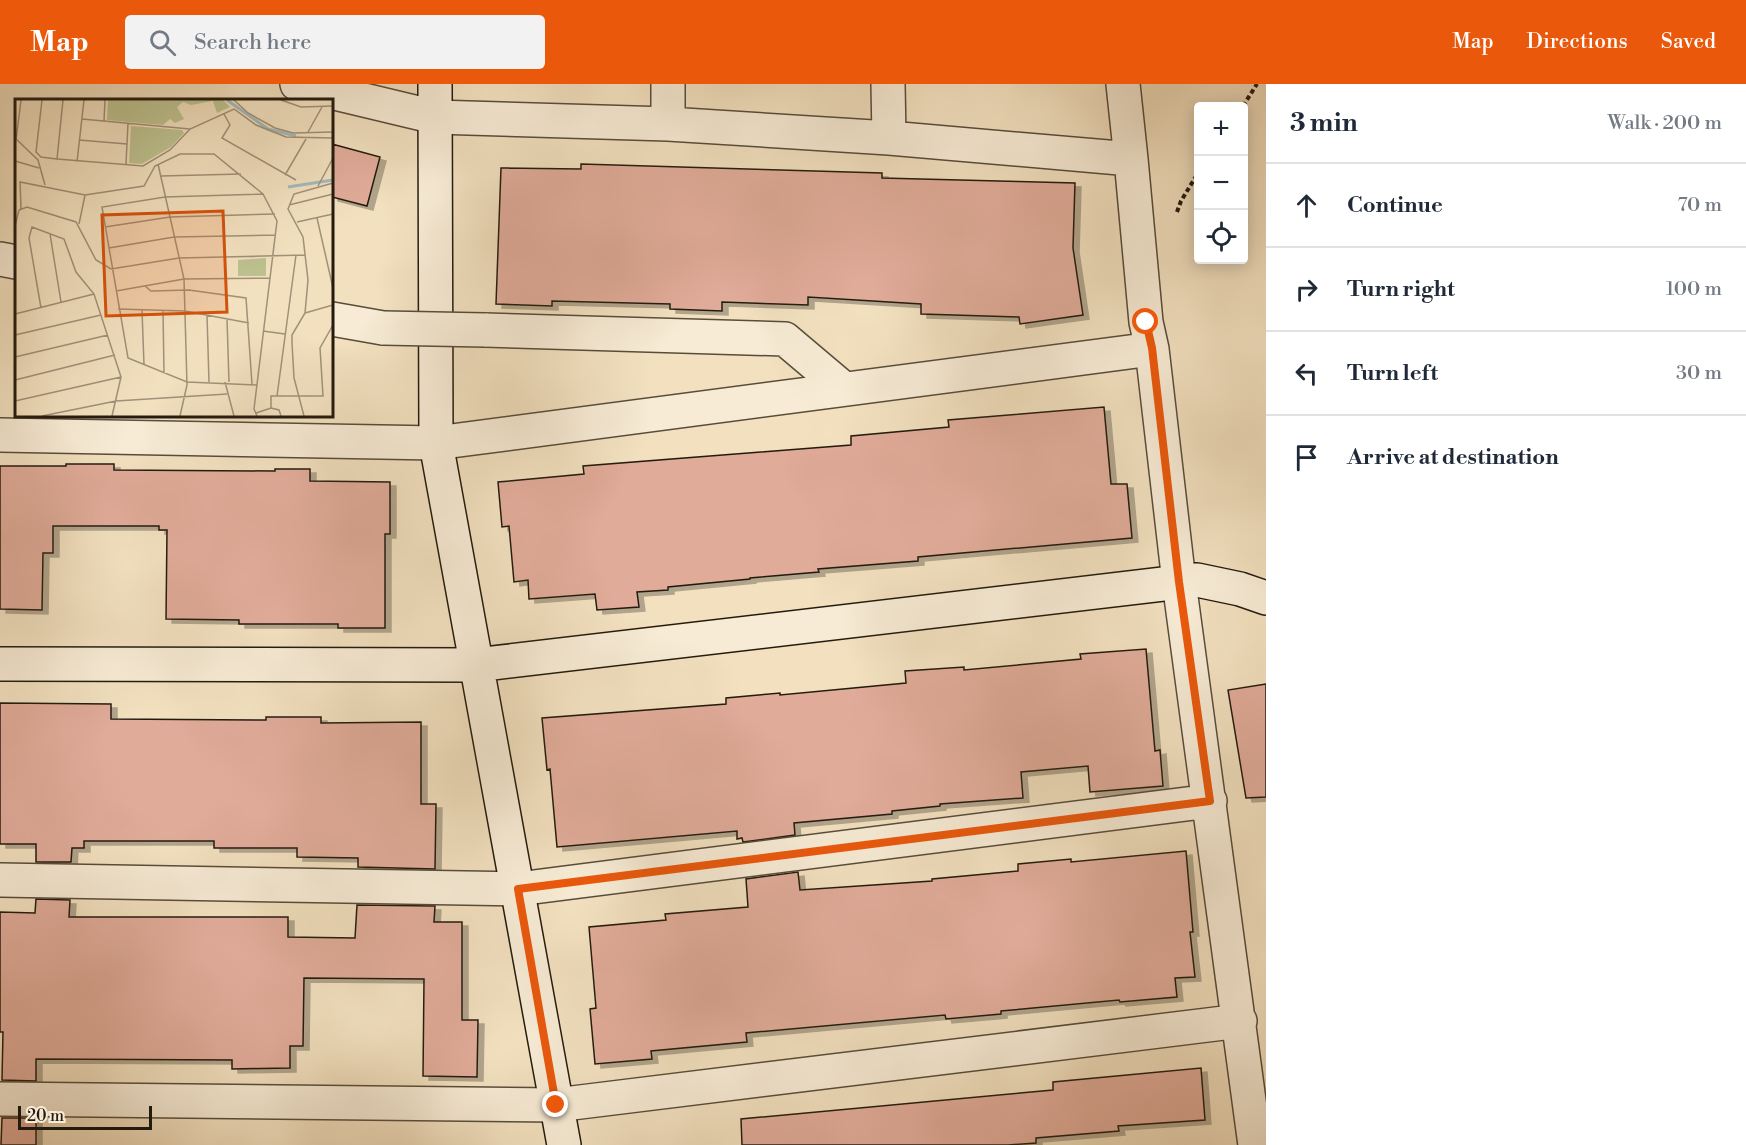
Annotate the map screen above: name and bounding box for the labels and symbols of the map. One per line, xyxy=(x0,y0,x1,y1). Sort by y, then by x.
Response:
inset map xyxy=(15,99,333,417)
route start xyxy=(1132,308,1158,334)
route end xyxy=(542,1091,568,1117)
scale bar xyxy=(18,1103,152,1130)

